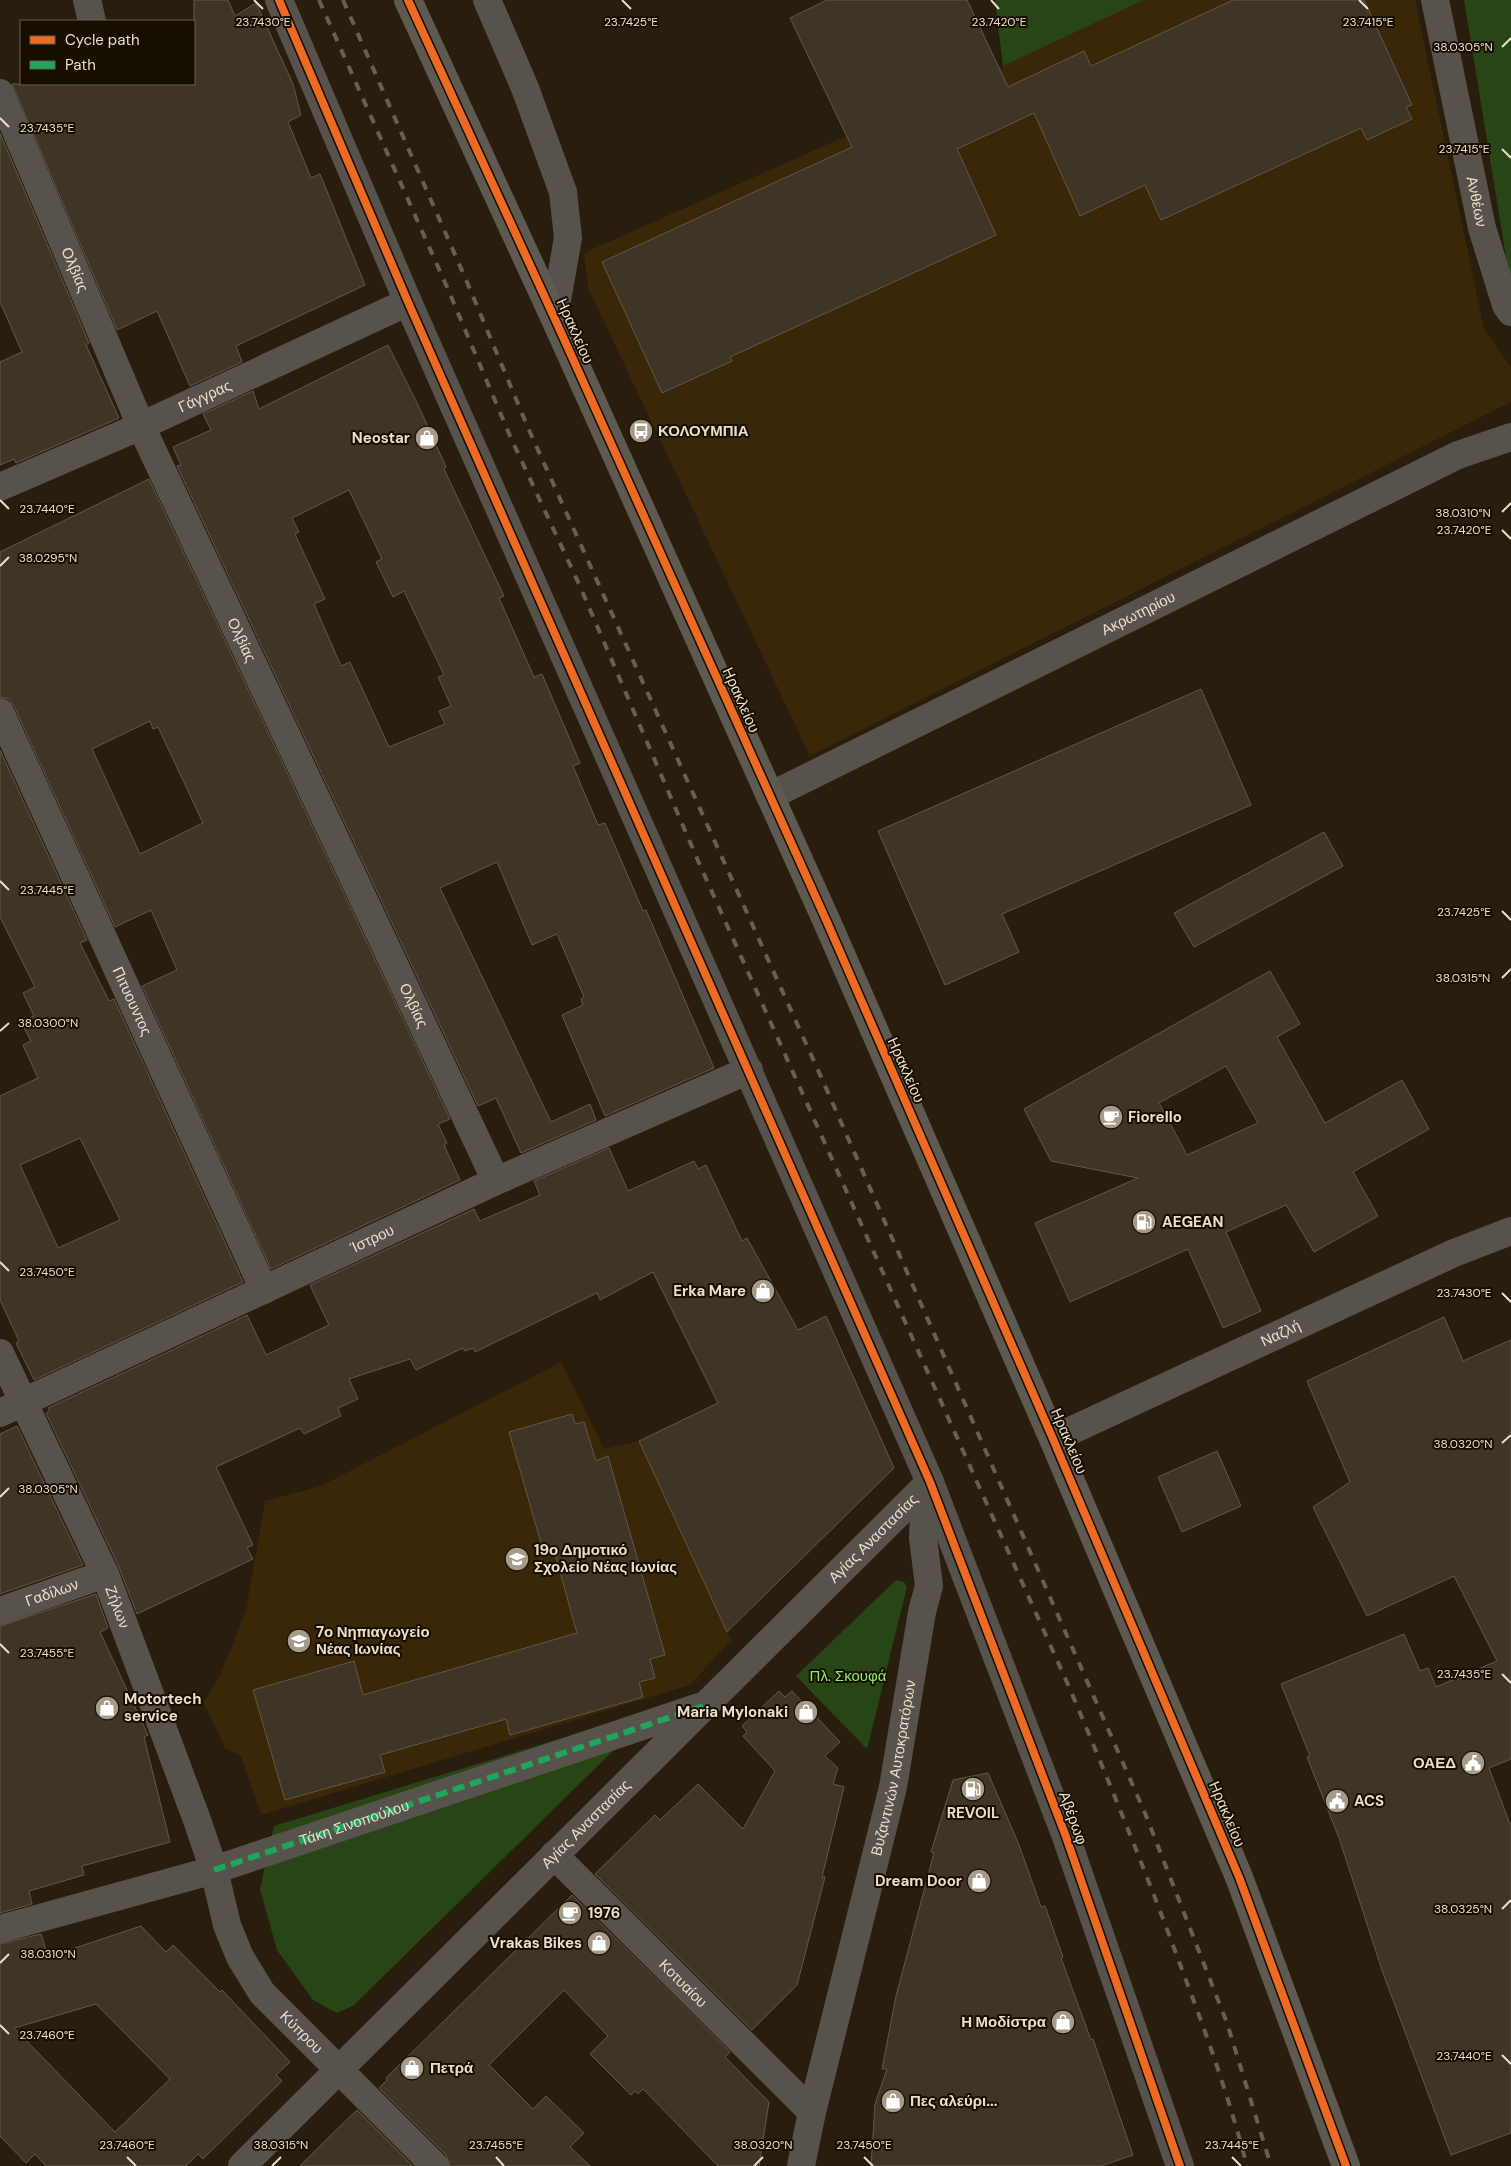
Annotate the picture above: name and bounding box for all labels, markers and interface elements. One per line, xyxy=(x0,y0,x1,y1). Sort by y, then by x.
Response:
text: 23.7430°E xyxy=(235,14,291,30)
text: 23.7425°E xyxy=(604,14,658,30)
text: 23.7420°E xyxy=(972,14,1027,30)
text: 23.7415°E xyxy=(1343,14,1394,30)
legend xyxy=(20,20,195,85)
text: Cycle path xyxy=(65,30,140,50)
text: 38.0305°N xyxy=(1433,39,1493,55)
text: Path xyxy=(65,55,96,75)
text: 23.7435°E xyxy=(20,120,74,136)
text: 23.7415°E xyxy=(1439,141,1490,157)
street label: Ανθέων xyxy=(1462,175,1492,229)
street label: Ολβίας xyxy=(56,244,93,295)
street label: Ηρακλείου xyxy=(552,295,598,367)
street label: Γάγγρας xyxy=(175,375,235,417)
bus stop icon: ΚΟΛΟΥΜΠΙΑ xyxy=(628,418,654,444)
place label: ΚΟΛΟΥΜΠΙΑ xyxy=(658,421,749,441)
shop icon: Neostar xyxy=(414,425,440,451)
place label: Neostar xyxy=(352,428,410,448)
text: 23.7440°E xyxy=(19,501,75,517)
text: 38.0310°N xyxy=(1435,505,1491,521)
text: 23.7420°E xyxy=(1437,522,1492,538)
text: 38.0295°N xyxy=(19,550,77,566)
street label: Ακρωτηρίου xyxy=(1098,587,1179,640)
street label: Ολβίας xyxy=(223,614,261,665)
street label: Ηρακλείου xyxy=(718,664,764,736)
text: 23.7445°E xyxy=(20,882,74,898)
text: 23.7425°E xyxy=(1437,904,1491,920)
street label: Πιτυουντος xyxy=(108,964,157,1039)
text: 38.0315°N xyxy=(1436,970,1490,986)
street label: Ολβίας xyxy=(394,980,433,1031)
text: 38.0300°N xyxy=(18,1015,78,1031)
street label: Ηρακλείου xyxy=(883,1034,929,1106)
cafe icon: Fiorello xyxy=(1098,1104,1124,1130)
place label: Fiorello xyxy=(1128,1107,1182,1127)
fuel station icon: AEGEAN xyxy=(1131,1209,1157,1235)
place label: AEGEAN xyxy=(1162,1212,1223,1232)
street label: Ίστρου xyxy=(346,1220,397,1258)
text: 23.7450°E xyxy=(19,1264,75,1280)
shop icon: Erka Mare xyxy=(750,1278,776,1304)
place label: Erka Mare xyxy=(673,1281,746,1301)
text: 23.7430°E xyxy=(1436,1285,1492,1301)
street label: Ναζλή xyxy=(1257,1315,1304,1351)
street label: Ηρακλείου xyxy=(1046,1405,1092,1477)
text: 38.0320°N xyxy=(1434,1436,1493,1452)
text: 38.0305°N xyxy=(18,1481,78,1497)
street label: Αγίας Αναστασίας xyxy=(824,1490,922,1587)
place label: 19ο Δημοτικό Σχολείο Νέας Ιωνίας xyxy=(534,1540,677,1577)
school or university icon: 19ο Δημοτικό Σχολείο Νέας Ιωνίας xyxy=(504,1546,530,1572)
street label: Γαδίλων xyxy=(23,1574,81,1611)
street label: Ζήλων xyxy=(100,1583,134,1631)
place label: 7ο Νηπιαγωγείο Νέας Ιωνίας xyxy=(316,1622,430,1659)
school or university icon: 7ο Νηπιαγωγείο Νέας Ιωνίας xyxy=(286,1628,312,1654)
text: 23.7455°E xyxy=(20,1645,74,1661)
park label: Πλ. Σκουφά xyxy=(810,1666,887,1686)
text: 23.7435°E xyxy=(1437,1666,1491,1682)
street label: Βυζαντινών Αυτοκρατόρων xyxy=(866,1678,921,1858)
place label: Motortech service xyxy=(124,1689,201,1726)
shop icon: Motortech service xyxy=(94,1695,120,1721)
shop icon: Maria Mylonaki xyxy=(793,1699,819,1725)
place label: Maria Mylonaki xyxy=(677,1702,788,1722)
public building icon: ΟΑΕΔ xyxy=(1460,1750,1486,1776)
place label: ΟΑΕΔ xyxy=(1413,1753,1456,1773)
street label: Αγίας Αναστασίας xyxy=(537,1775,635,1873)
fuel station icon: REVOIL xyxy=(960,1776,986,1802)
street label: Ηρακλείου xyxy=(1204,1778,1250,1850)
public building icon: ACS xyxy=(1324,1788,1350,1814)
street label: Αβέρωφ xyxy=(1054,1789,1092,1848)
place label: ACS xyxy=(1354,1791,1384,1811)
street label: Τάκη Σινοπούλου xyxy=(297,1795,412,1851)
place label: REVOIL xyxy=(947,1803,999,1823)
shop icon: Dream Door xyxy=(966,1868,992,1894)
place label: Dream Door xyxy=(875,1871,962,1891)
cafe icon: 1976 xyxy=(557,1900,583,1926)
text: 38.0325°N xyxy=(1434,1901,1492,1917)
place label: 1976 xyxy=(588,1903,620,1923)
shop icon: Vrakas Bikes xyxy=(586,1930,612,1956)
place label: Vrakas Bikes xyxy=(489,1933,582,1953)
text: 38.0310°N xyxy=(20,1946,76,1962)
street label: Κοτυαίου xyxy=(654,1955,711,2012)
street label: Κύπρου xyxy=(276,2007,327,2058)
shop icon: Η Μοδίστρα xyxy=(1050,2009,1076,2035)
place label: Η Μοδίστρα xyxy=(961,2012,1047,2032)
text: 23.7460°E xyxy=(19,2027,75,2043)
text: 23.7440°E xyxy=(1436,2048,1492,2064)
shop icon: Πετρά xyxy=(399,2055,425,2081)
place label: Πετρά xyxy=(430,2058,474,2078)
shop icon: Πες αλεύρι... xyxy=(880,2088,906,2114)
place label: Πες αλεύρι... xyxy=(910,2091,998,2111)
text: 23.7460°E xyxy=(99,2137,155,2153)
text: 38.0315°N xyxy=(254,2137,308,2153)
text: 23.7455°E xyxy=(469,2137,523,2153)
text: 38.0320°N xyxy=(734,2137,793,2153)
text: 23.7450°E xyxy=(836,2137,892,2153)
text: 23.7445°E xyxy=(1205,2137,1259,2153)

